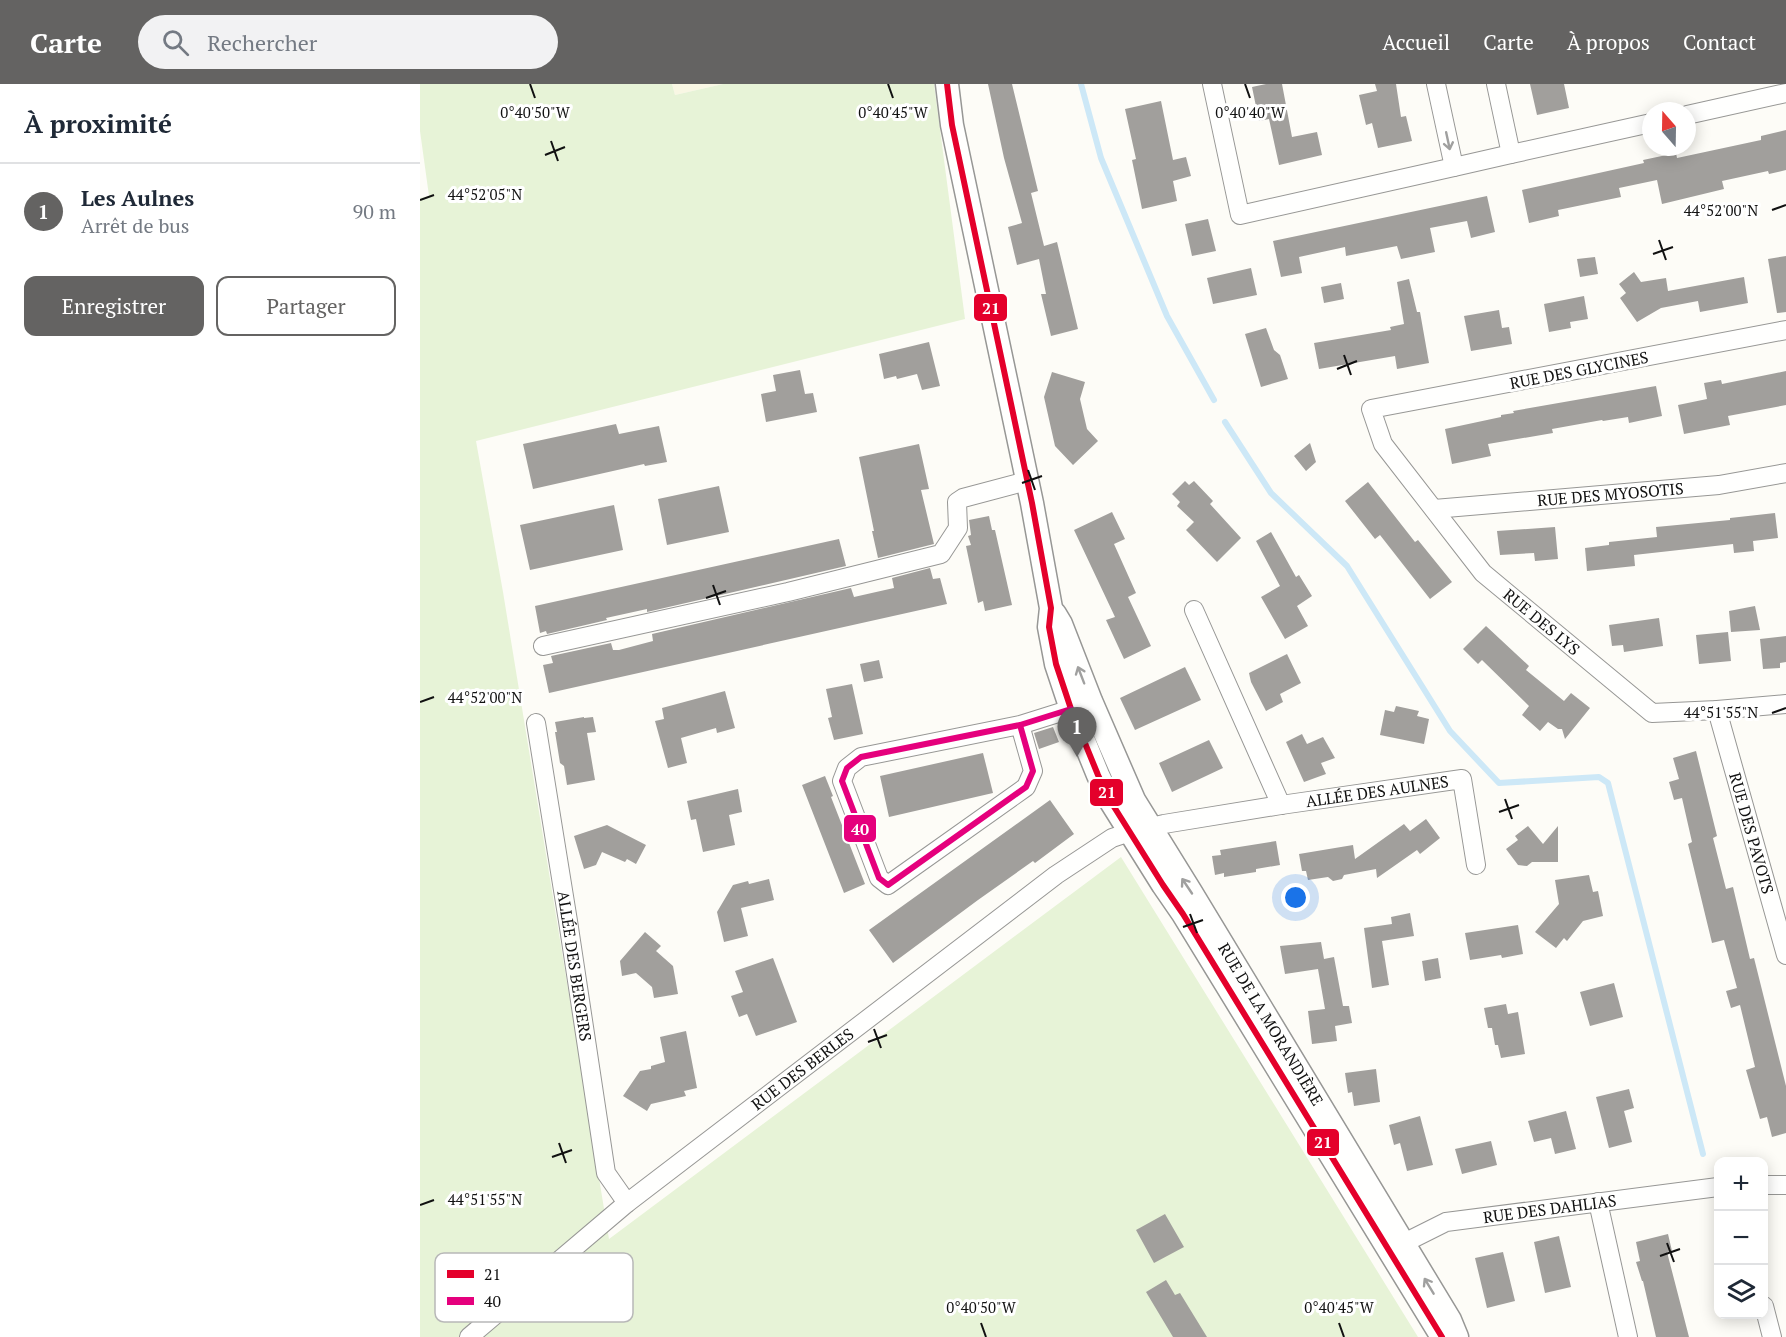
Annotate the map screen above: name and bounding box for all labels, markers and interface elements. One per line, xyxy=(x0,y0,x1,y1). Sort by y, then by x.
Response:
search box xyxy=(138,15,558,69)
text: Carte xyxy=(30,24,102,61)
icon: search xyxy=(159,26,192,59)
text: Rechercher xyxy=(207,28,317,57)
text: Accueil xyxy=(1382,28,1450,56)
text: Carte xyxy=(1483,28,1534,56)
text: À propos xyxy=(1567,28,1650,56)
text: Contact xyxy=(1683,28,1756,56)
text: 0°40'50"W xyxy=(500,102,571,122)
text: 0°40'45"W xyxy=(858,102,929,122)
text: 0°40'40"W xyxy=(1215,102,1286,122)
north arrow xyxy=(1642,102,1696,156)
text: À proximité xyxy=(24,106,172,140)
one-way arrow xyxy=(1443,131,1454,150)
text: Les Aulnes xyxy=(81,183,194,212)
text: 44°52'05"N xyxy=(448,184,522,204)
text: 1 xyxy=(38,198,49,225)
text: 90 m xyxy=(353,198,396,225)
text: 44°52'00"N xyxy=(1684,200,1758,220)
text: Arrêt de bus xyxy=(81,212,189,239)
button: Enregistrer xyxy=(24,276,204,336)
button: Partager xyxy=(216,276,396,336)
line badge: 21 xyxy=(973,293,1008,322)
text: 21 xyxy=(982,297,1000,319)
street label: RUE DES GLYCINES xyxy=(1508,346,1650,394)
street label: RUE DES MYOSOTIS xyxy=(1536,477,1684,511)
street label: RUE DES LYS xyxy=(1499,583,1585,660)
one-way arrow xyxy=(1074,666,1085,685)
text: 44°52'00"N xyxy=(448,687,522,707)
text: 44°51'55"N xyxy=(1684,702,1758,722)
pin: 1 xyxy=(1058,708,1096,757)
street label: ALLÉE DES AULNES xyxy=(1304,770,1450,812)
street label: RUE DES PAVOTS xyxy=(1724,770,1779,896)
line badge: 21 xyxy=(1089,778,1124,807)
text: 21 xyxy=(1098,781,1116,803)
line badge: 40 xyxy=(843,814,877,843)
text: 40 xyxy=(851,818,869,840)
one-way arrow xyxy=(1181,878,1193,895)
your location xyxy=(1281,883,1310,912)
street label: ALLÉE DES BERGERS xyxy=(552,889,597,1043)
street label: RUE DE LA MORANDIÈRE xyxy=(1213,939,1329,1110)
street label: RUE DES BERLES xyxy=(747,1023,858,1115)
line badge: 21 xyxy=(1306,1128,1340,1157)
text: 21 xyxy=(1314,1131,1332,1153)
map controls xyxy=(1714,1157,1768,1319)
button: + xyxy=(1714,1157,1768,1211)
text: 44°51'55"N xyxy=(448,1189,522,1209)
street label: RUE DES DAHLIAS xyxy=(1482,1189,1618,1228)
button: − xyxy=(1714,1211,1768,1265)
legend xyxy=(435,1253,633,1322)
text: 21 xyxy=(484,1263,501,1285)
button: layers xyxy=(1714,1265,1768,1319)
one-way arrow xyxy=(1423,1278,1435,1295)
text: 40 xyxy=(484,1290,501,1312)
text: 0°40'50"W xyxy=(946,1297,1017,1317)
text: 0°40'45"W xyxy=(1304,1297,1375,1317)

